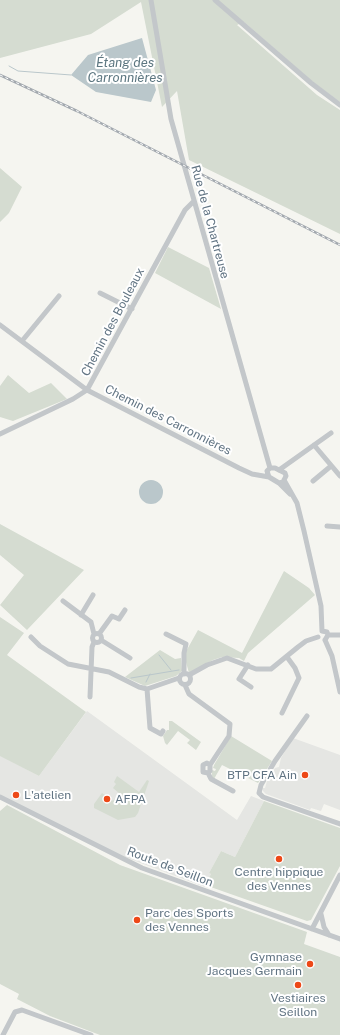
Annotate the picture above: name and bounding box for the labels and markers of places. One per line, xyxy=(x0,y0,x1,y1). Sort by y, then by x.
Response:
place label: BTP CFA Ain xyxy=(227,768,297,782)
marker: BTP CFA Ain xyxy=(300,770,310,780)
place label: L'atelien xyxy=(24,788,71,802)
marker: L'atelien xyxy=(11,790,21,800)
place label: AFPA xyxy=(115,792,146,806)
marker: AFPA xyxy=(102,794,112,804)
marker: Centre hippique des Vennes xyxy=(274,854,284,864)
place label: Centre hippique des Vennes xyxy=(235,865,323,893)
place label: Parc des Sports des Vennes xyxy=(145,906,233,934)
marker: Parc des Sports des Vennes xyxy=(132,915,142,925)
place label: Gymnase Jacques Germain xyxy=(207,950,302,978)
marker: Gymnase Jacques Germain xyxy=(305,959,315,969)
marker: Vestiaires Seillon xyxy=(293,980,303,990)
place label: Vestiaires Seillon xyxy=(271,991,325,1019)

